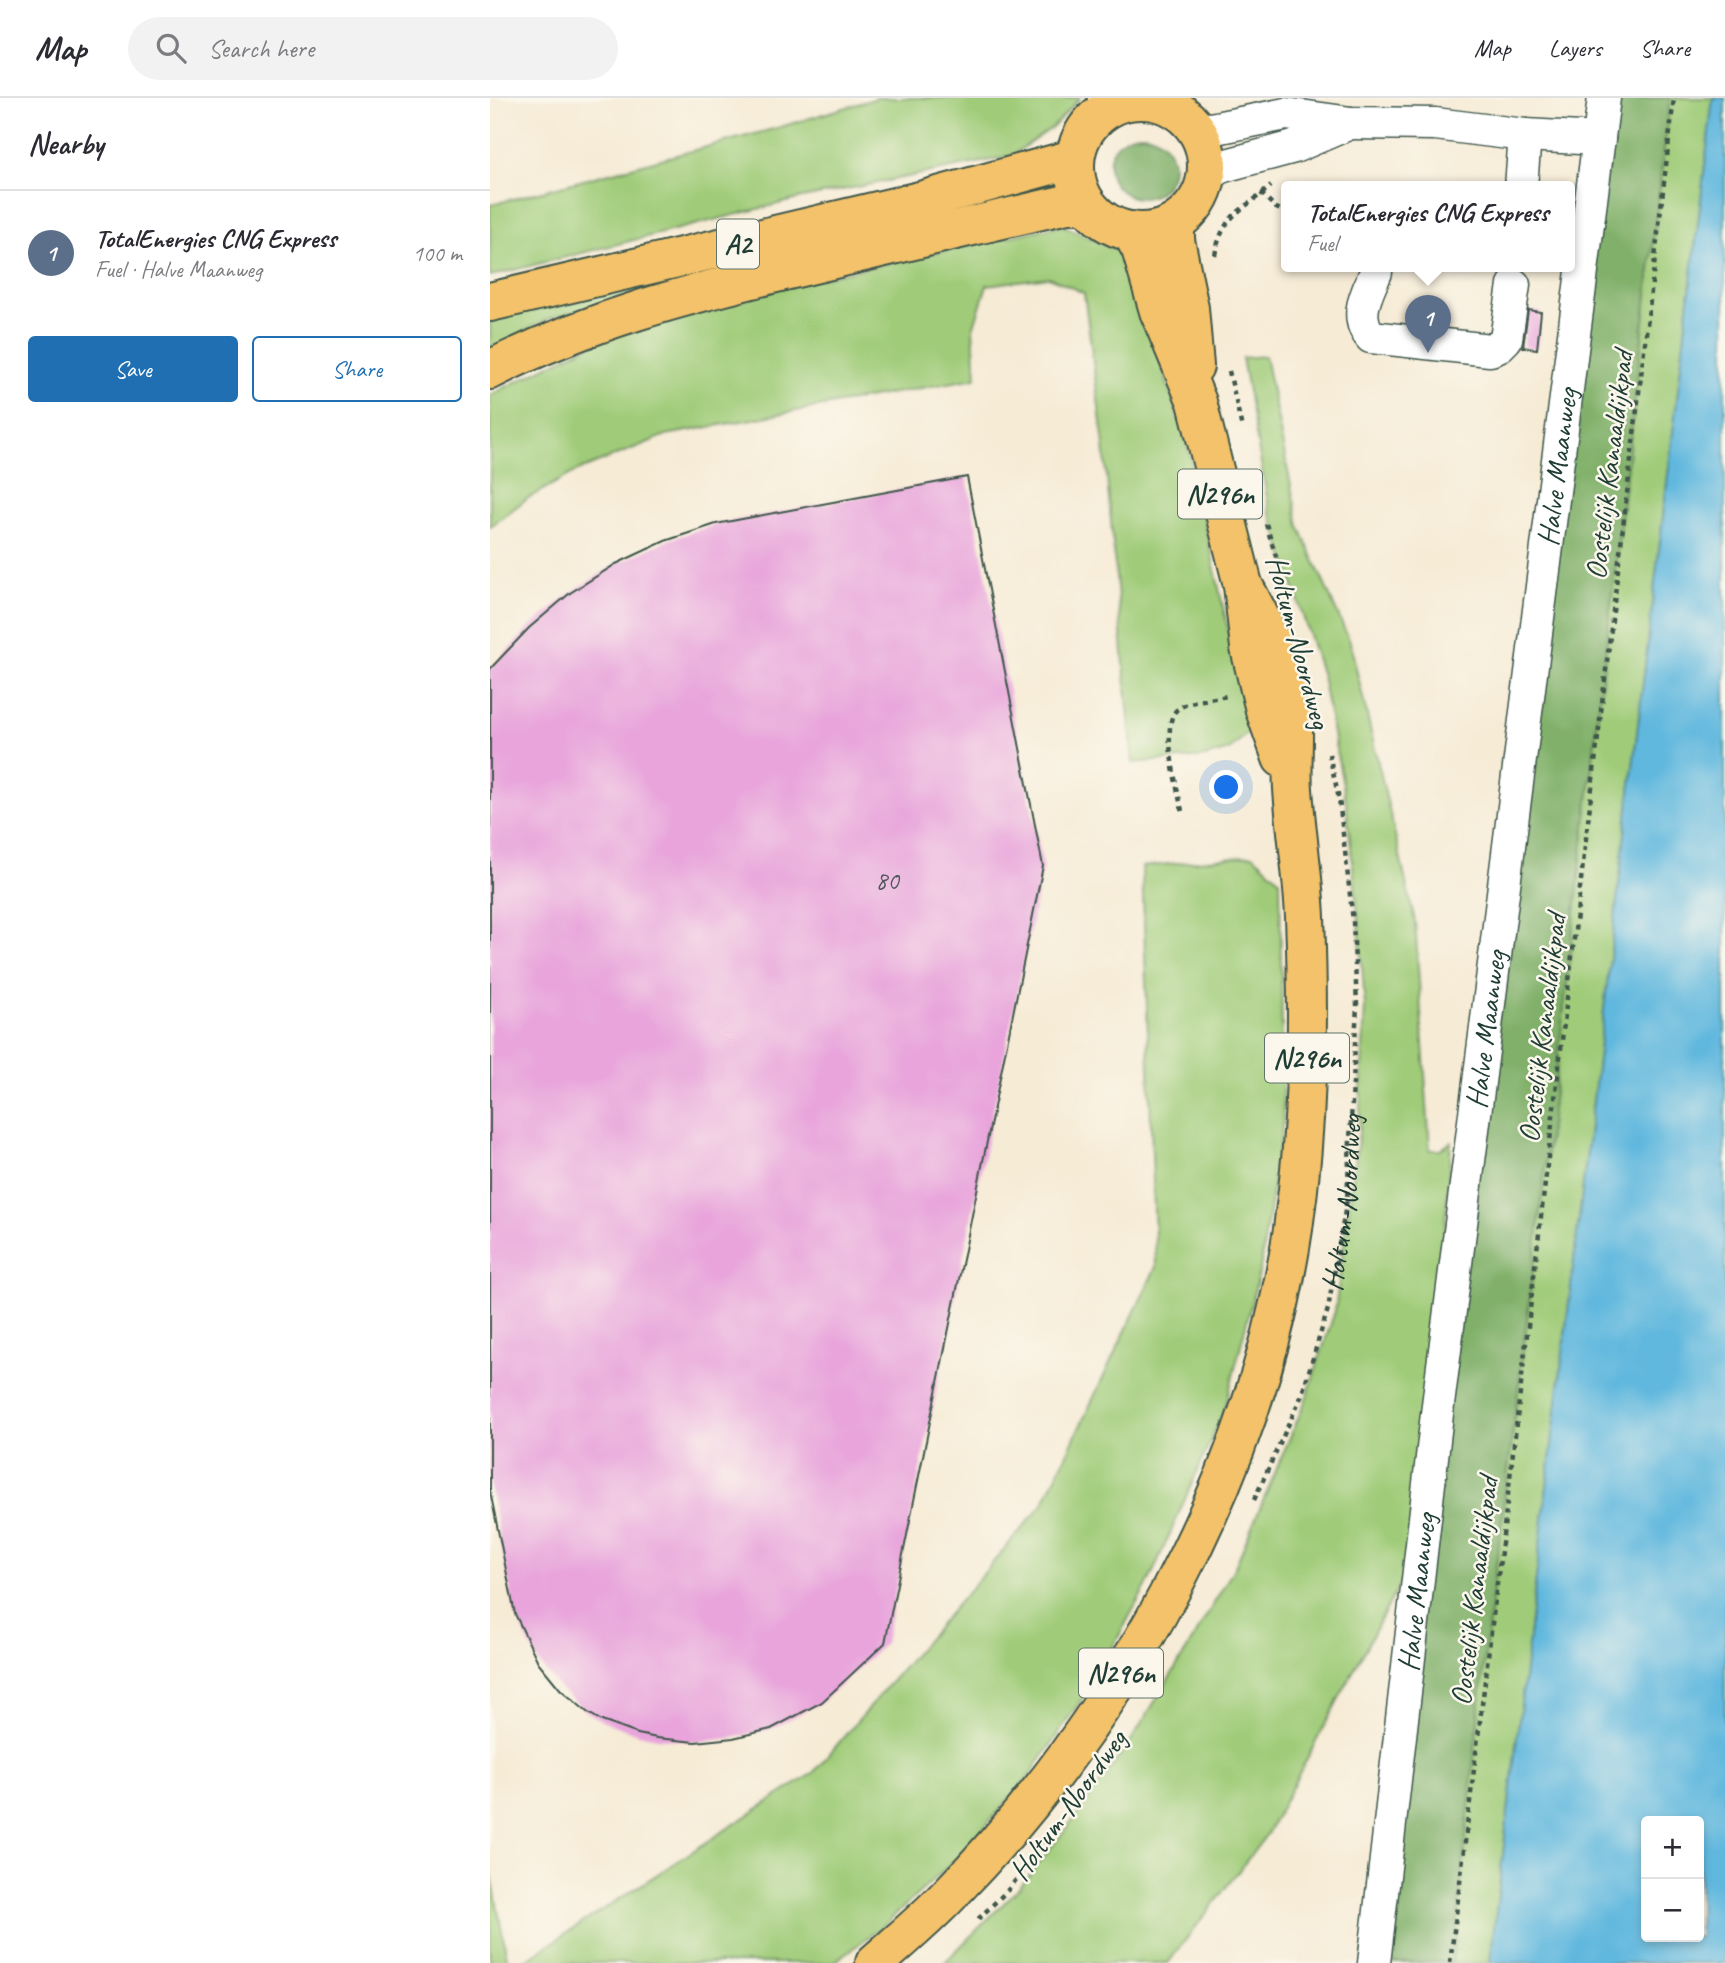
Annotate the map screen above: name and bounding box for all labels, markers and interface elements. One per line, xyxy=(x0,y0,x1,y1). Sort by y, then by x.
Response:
search box xyxy=(128,17,618,80)
text: Map xyxy=(35,27,86,69)
icon: search xyxy=(152,29,190,67)
text: Search here xyxy=(208,32,314,65)
text: Map xyxy=(1474,33,1511,63)
text: Layers xyxy=(1549,33,1602,63)
text: Share xyxy=(1640,33,1690,63)
text: Nearby xyxy=(28,125,104,163)
popup xyxy=(1281,181,1575,272)
text: TotalEnergies CNG Express xyxy=(1307,196,1549,229)
road number: A2 xyxy=(717,220,759,268)
text: TotalEnergies CNG Express xyxy=(95,222,336,255)
text: Fuel xyxy=(1307,229,1337,258)
text: 1 xyxy=(46,239,56,268)
text: 100 m xyxy=(413,239,462,268)
text: Fuel · Halve Maanweg xyxy=(95,255,262,284)
pin: 1 xyxy=(1405,295,1451,353)
button: Save xyxy=(28,336,238,402)
button: Share xyxy=(252,336,462,402)
street label: Oostelijk Kanaaldijkpad xyxy=(1576,344,1642,581)
street label: Halve Maanweg xyxy=(1528,384,1586,548)
road number: N296n xyxy=(1178,470,1262,518)
street label: Holtum-Noordweg xyxy=(1258,551,1341,734)
your location xyxy=(1209,770,1243,804)
house number: 80 xyxy=(875,864,901,897)
street label: Oostelijk Kanaaldijkpad xyxy=(1509,907,1575,1144)
street label: Halve Maanweg xyxy=(1457,946,1515,1111)
road number: N296n xyxy=(1265,1034,1349,1082)
street label: Holtum-Noordweg xyxy=(1312,1112,1370,1294)
street label: Oostelijk Kanaaldijkpad xyxy=(1441,1470,1507,1707)
street label: Halve Maanweg xyxy=(1389,1509,1445,1673)
road number: N296n xyxy=(1079,1648,1163,1698)
street label: Holtum-Noordweg xyxy=(1000,1721,1136,1888)
map controls xyxy=(1641,1816,1704,1942)
button: + xyxy=(1641,1816,1704,1879)
button: − xyxy=(1641,1879,1704,1942)

